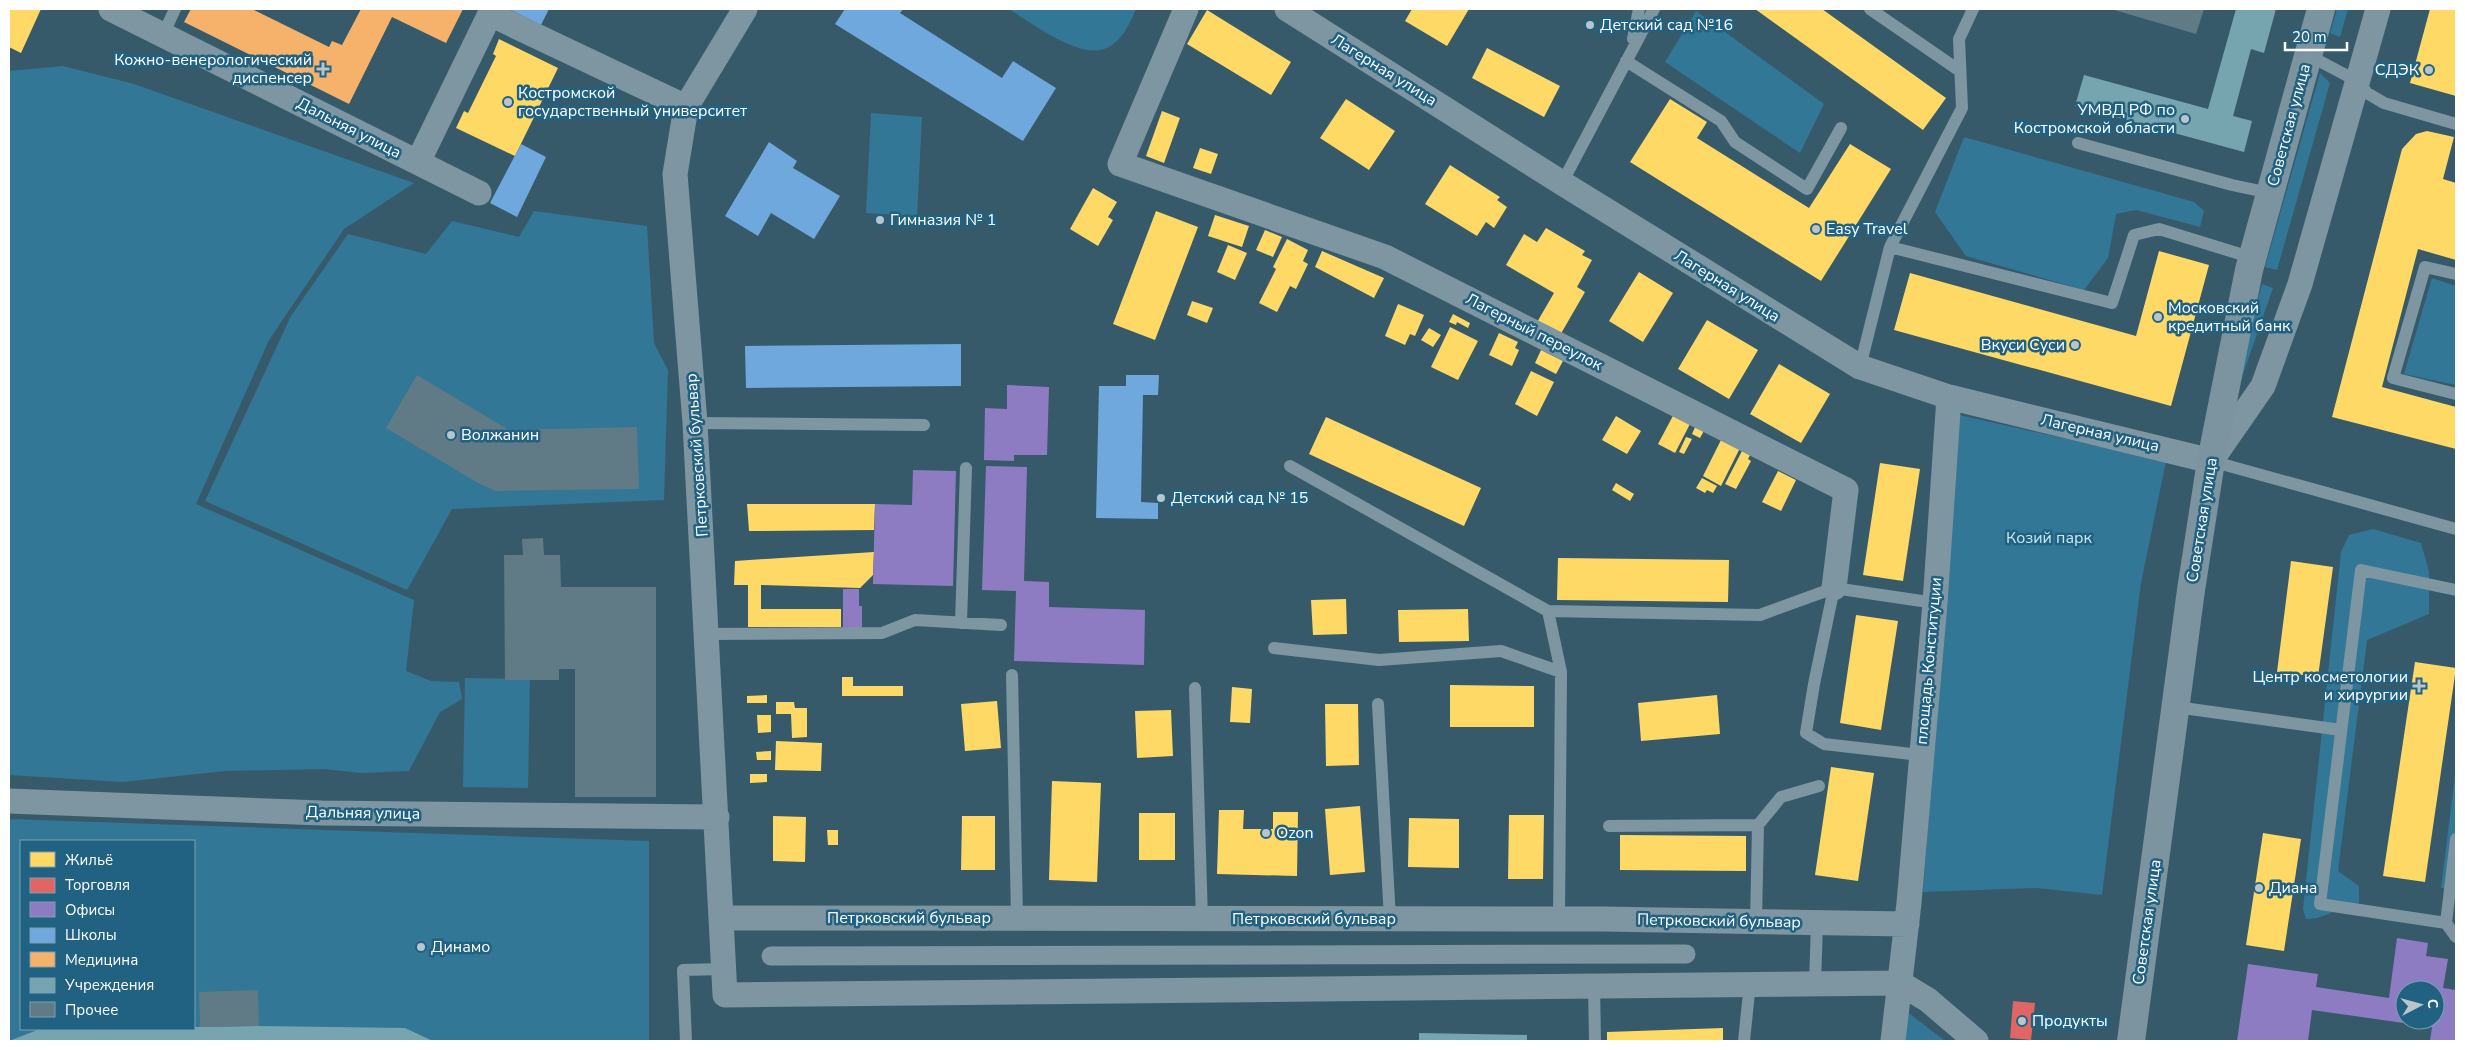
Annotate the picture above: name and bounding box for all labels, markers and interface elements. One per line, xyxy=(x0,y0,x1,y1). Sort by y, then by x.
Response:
place label: Детский сад №16 xyxy=(1600,14,1733,36)
marker: Детский сад №16 xyxy=(1584,19,1596,31)
scale bar xyxy=(2285,20,2348,52)
text: 20 m xyxy=(2292,27,2327,47)
street label: Лагерная улица xyxy=(1327,29,1441,111)
place label: Кожно-венерологический диспенсер xyxy=(114,49,312,89)
place label: СДЭК xyxy=(2375,59,2420,81)
street label: Советская улица xyxy=(2262,61,2316,189)
marker: Кожно-венерологический диспенсер xyxy=(316,62,330,76)
marker: СДЭК xyxy=(2423,64,2435,76)
place label: Костромской государственный университет xyxy=(518,82,748,122)
street label: Дальняя улица xyxy=(293,92,405,164)
marker: Костромской государственный университет xyxy=(502,96,514,108)
place label: УМВД РФ по Костромской области xyxy=(2014,99,2175,139)
marker: УМВД РФ по Костромской области xyxy=(2179,113,2191,125)
place label: Гимназия № 1 xyxy=(890,209,996,231)
marker: Гимназия № 1 xyxy=(874,214,886,226)
place label: Easy Travel xyxy=(1826,218,1908,240)
marker: Easy Travel xyxy=(1810,223,1822,235)
street label: Лагерная улица xyxy=(1670,245,1784,327)
street label: Лагерный переулок xyxy=(1462,288,1607,376)
place label: Московский кредитный банк xyxy=(2168,297,2291,337)
marker: Московский кредитный банк xyxy=(2152,311,2164,323)
place label: Вкуси Суси xyxy=(1981,334,2065,356)
marker: Вкуси Суси xyxy=(2069,339,2081,351)
street label: Петрковский бульвар xyxy=(680,372,714,538)
street label: Лагерная улица xyxy=(2039,409,2161,457)
place label: Волжанин xyxy=(461,424,539,446)
marker: Волжанин xyxy=(445,429,457,441)
street label: Советская улица xyxy=(2181,456,2223,584)
place label: Детский сад № 15 xyxy=(1171,487,1308,509)
marker: Детский сад № 15 xyxy=(1155,492,1167,504)
park label: Козий парк xyxy=(2006,527,2092,549)
street label: площадь Конституции xyxy=(1911,576,1947,746)
place label: Центр косметологии и хирургии xyxy=(2252,666,2408,706)
marker: Центр косметологии и хирургии xyxy=(2412,679,2426,693)
street label: Дальняя улица xyxy=(306,801,420,825)
place label: Ozon xyxy=(1276,822,1314,844)
marker: Ozon xyxy=(1260,827,1272,839)
legend xyxy=(20,840,195,1030)
text: Жильё xyxy=(65,850,113,870)
street label: Советская улица xyxy=(2127,858,2167,986)
text: Торговля xyxy=(65,875,130,895)
place label: Диана xyxy=(2269,877,2317,899)
marker: Диана xyxy=(2253,882,2265,894)
text: Офисы xyxy=(65,900,115,920)
street label: Петрковский бульвар xyxy=(827,907,991,929)
street label: Петрковский бульвар xyxy=(1232,908,1396,930)
street label: Петрковский бульвар xyxy=(1637,909,1801,933)
text: Школы xyxy=(65,925,117,945)
place label: Динамо xyxy=(431,936,490,958)
marker: Динамо xyxy=(415,941,427,953)
text: Медицина xyxy=(65,950,138,970)
text: Учреждения xyxy=(64,975,154,995)
north arrow xyxy=(2395,980,2445,1030)
text: С xyxy=(2422,998,2442,1010)
text: Прочее xyxy=(65,1000,118,1020)
place label: Продукты xyxy=(2032,1010,2108,1032)
marker: Продукты xyxy=(2016,1015,2028,1027)

